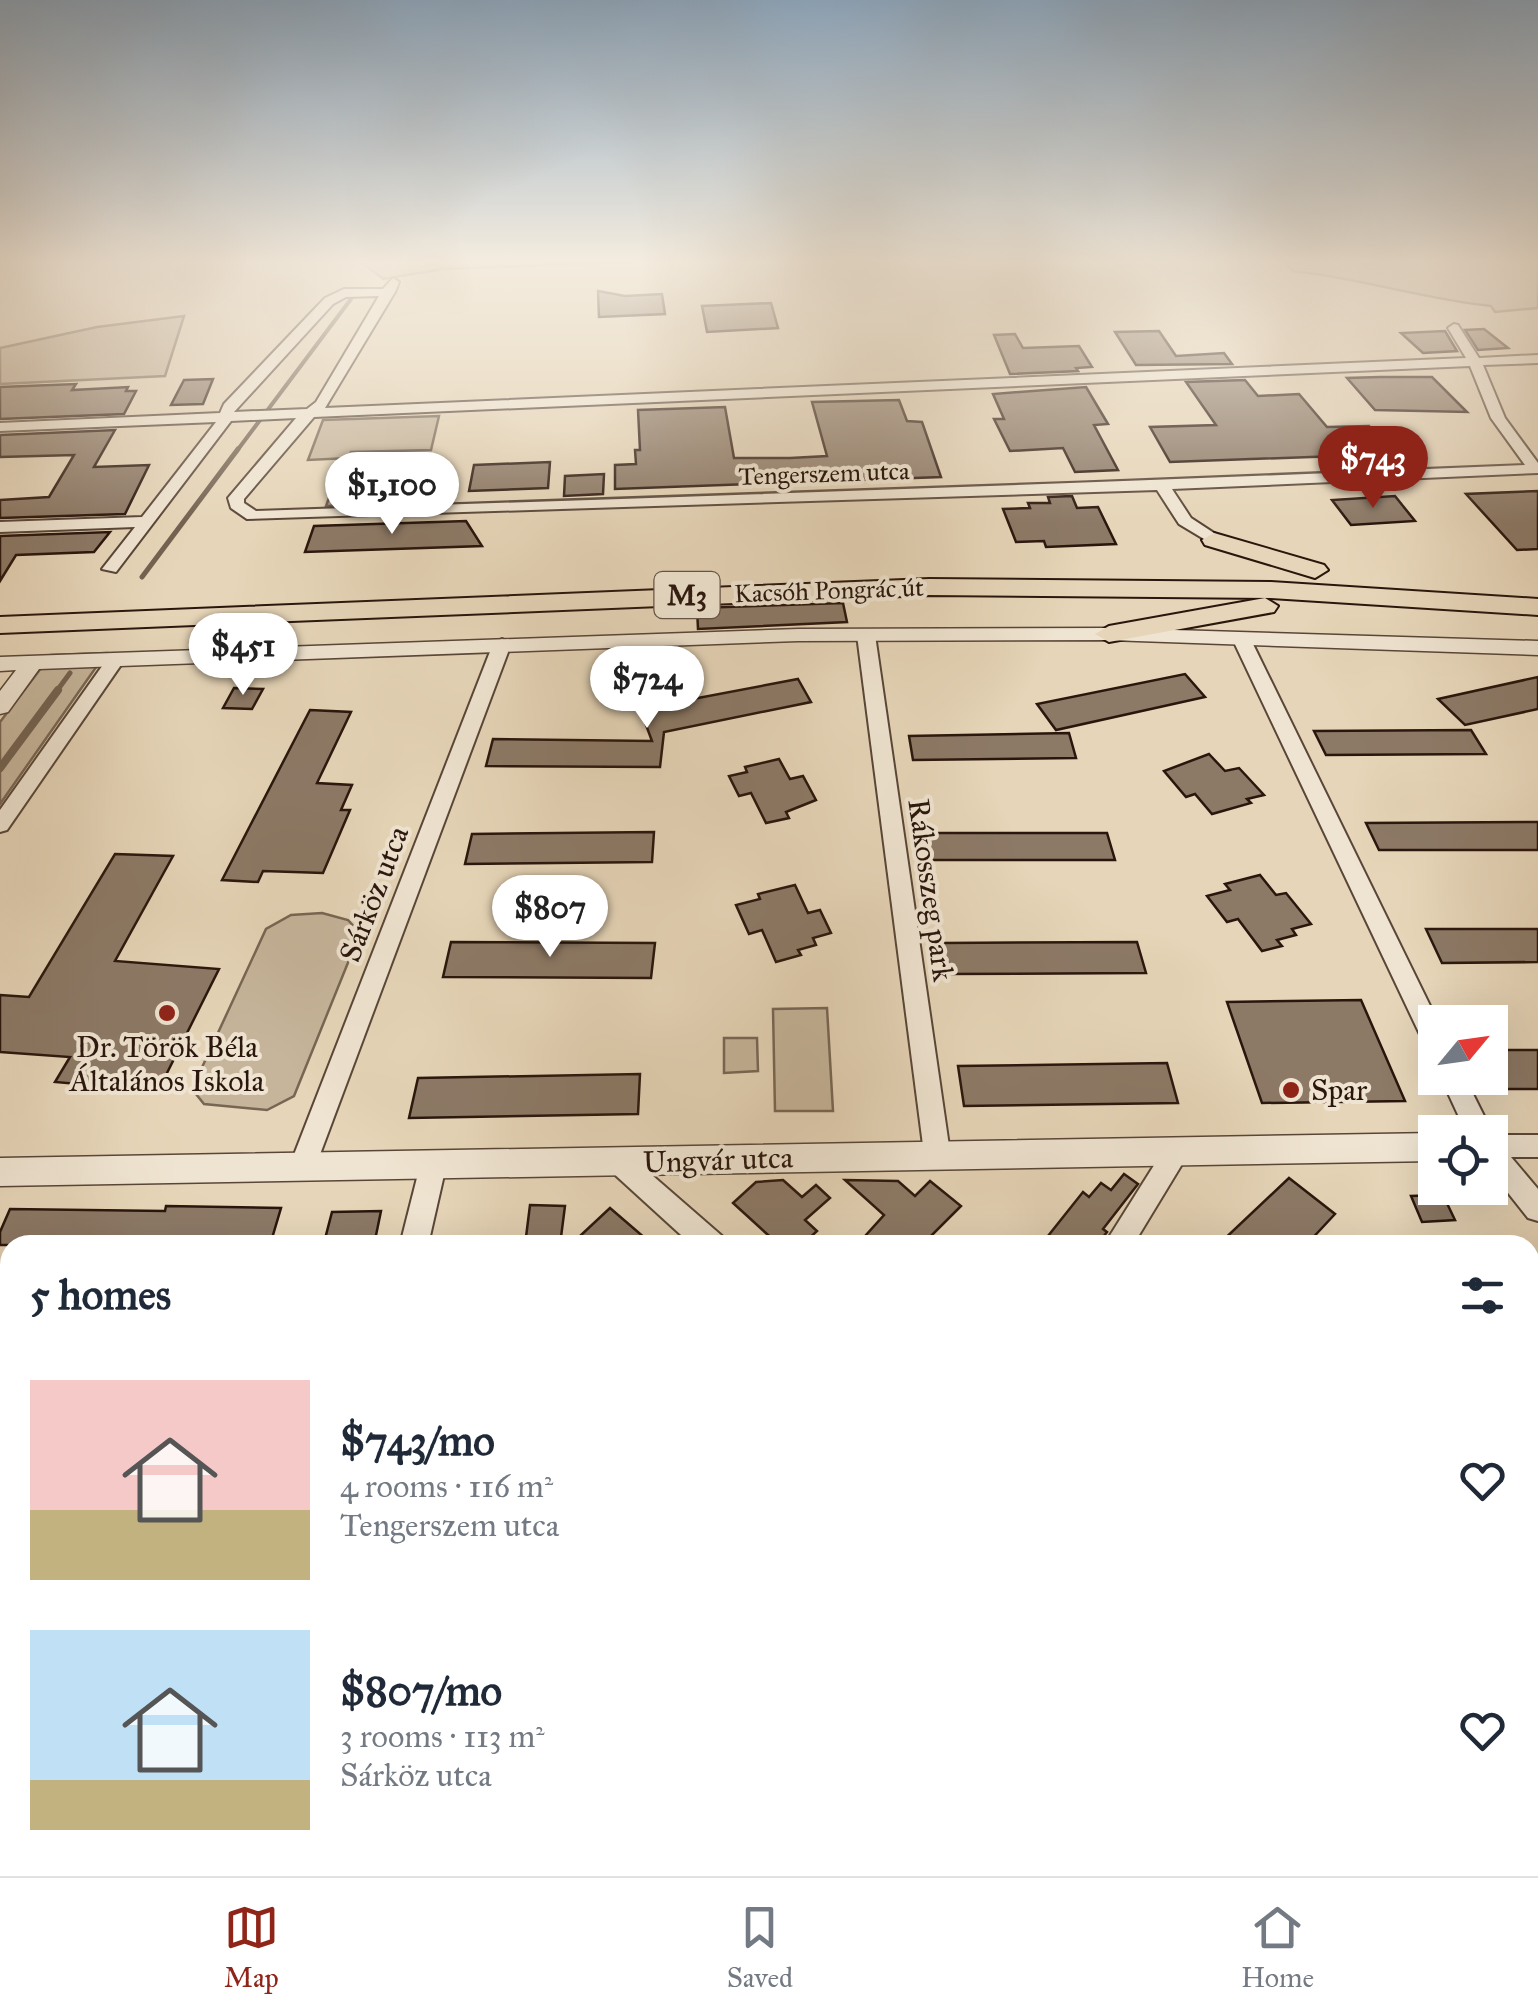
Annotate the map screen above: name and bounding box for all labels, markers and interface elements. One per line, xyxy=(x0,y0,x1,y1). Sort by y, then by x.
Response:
pin: $743 xyxy=(1314,426,1432,511)
text: $743 xyxy=(1340,439,1406,478)
pin: $1,100 xyxy=(311,452,473,537)
street label: Tengerszem utca xyxy=(738,455,911,492)
text: $1,100 xyxy=(347,465,437,504)
road number: M3 xyxy=(654,572,720,618)
street label: Kacsóh Pongrác út xyxy=(734,572,924,609)
pin: $451 xyxy=(184,613,302,698)
text: $451 xyxy=(211,626,275,665)
pin: $724 xyxy=(588,646,706,731)
text: $724 xyxy=(612,659,682,698)
street label: Rákosszeg park xyxy=(900,796,962,984)
street label: Sárköz utca xyxy=(332,821,416,967)
pin: $807 xyxy=(491,875,609,960)
text: $807 xyxy=(514,888,586,927)
marker: Dr. Török Béla Általános Iskola xyxy=(156,1002,178,1024)
north arrow xyxy=(1418,1005,1508,1095)
map controls xyxy=(1418,1005,1508,1205)
place label: Dr. Török Béla Általános Iskola xyxy=(68,1029,264,1099)
place label: Spar xyxy=(1311,1072,1368,1108)
marker: Spar xyxy=(1280,1079,1302,1101)
button: locate xyxy=(1418,1115,1508,1205)
street label: Ungvár utca xyxy=(642,1139,794,1181)
icon: filters xyxy=(1455,1268,1510,1323)
text: 5 homes xyxy=(30,1269,171,1321)
text: $743/mo xyxy=(340,1415,495,1467)
icon: home xyxy=(110,1420,230,1540)
icon: heart xyxy=(1455,1453,1510,1508)
text: 4 rooms · 116 m² xyxy=(340,1467,553,1506)
text: Tengerszem utca xyxy=(340,1506,559,1545)
text: $807/mo xyxy=(340,1665,502,1717)
icon: home xyxy=(110,1670,230,1790)
icon: heart xyxy=(1455,1703,1510,1758)
text: 3 rooms · 113 m² xyxy=(340,1717,545,1756)
text: Sárköz utca xyxy=(340,1756,492,1795)
tab: Map xyxy=(224,1900,279,1995)
tab: Saved xyxy=(727,1900,793,1995)
tab: Home xyxy=(1241,1900,1314,1995)

